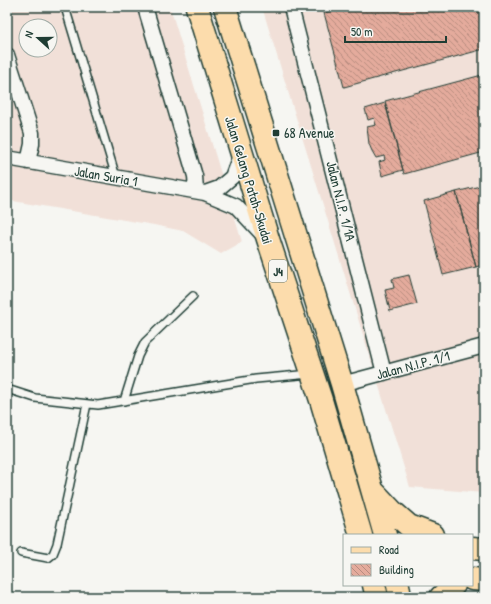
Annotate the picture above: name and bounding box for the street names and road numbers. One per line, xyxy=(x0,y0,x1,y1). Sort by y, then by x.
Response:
street label: Jalan Gelang Patah-Skudai xyxy=(220,114,278,246)
street label: Jalan N.I.P. 1/1A xyxy=(322,159,361,243)
street label: Jalan Suria 1 xyxy=(73,161,139,190)
road number: J4 xyxy=(269,260,287,282)
street label: Jalan N.I.P. 1/1 xyxy=(374,346,452,383)

